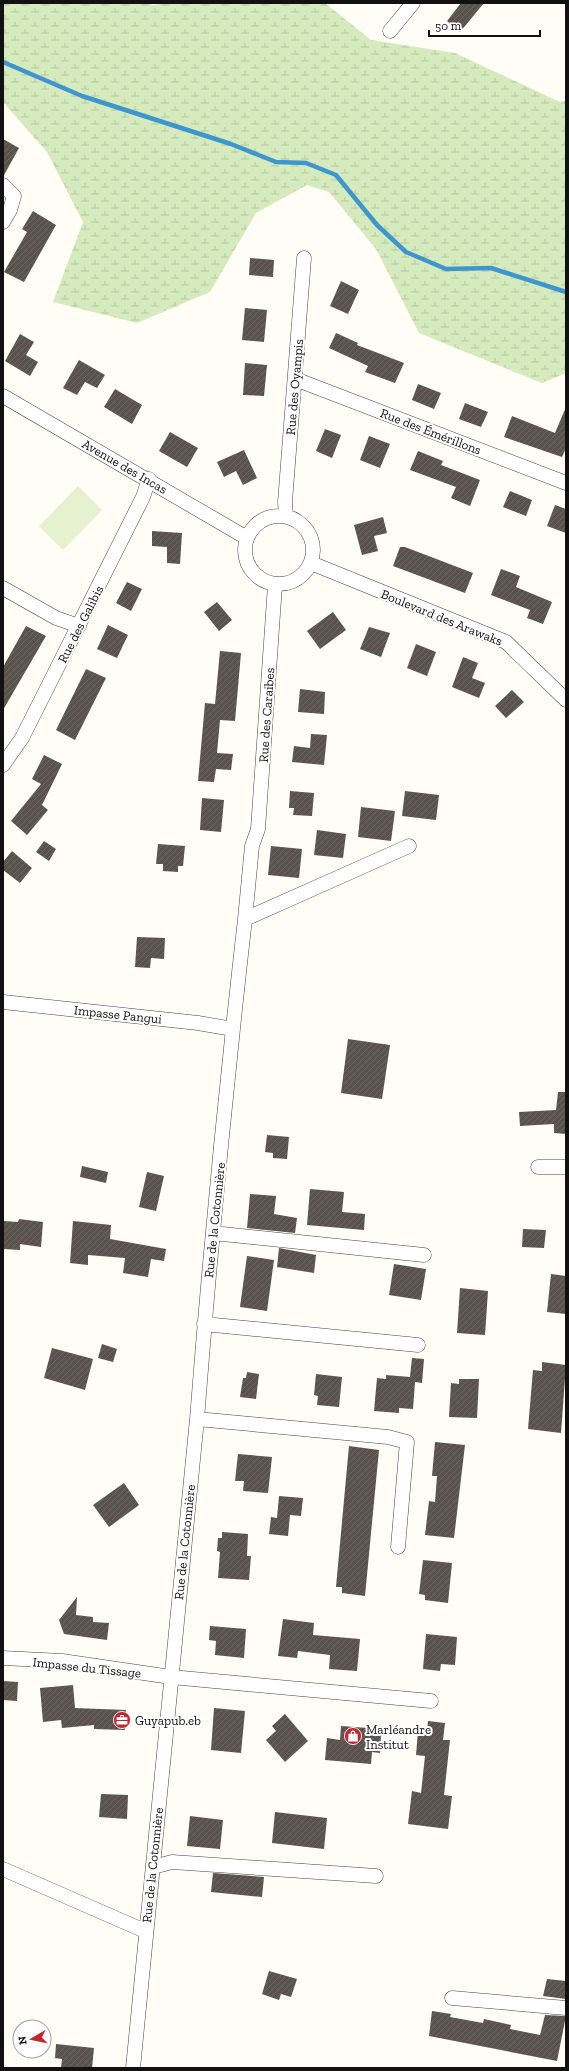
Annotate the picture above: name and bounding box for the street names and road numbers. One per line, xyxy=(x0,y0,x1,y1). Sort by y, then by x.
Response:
street label: Rue des Oyampis xyxy=(283,338,306,436)
street label: Rue des Émérillons xyxy=(378,405,484,458)
street label: Avenue des Incas xyxy=(80,436,170,497)
street label: Rue des Galibis xyxy=(54,583,107,665)
street label: Boulevard des Arawaks xyxy=(379,586,505,649)
street label: Rue des Caraibes xyxy=(256,667,277,763)
street label: Impasse Pangui xyxy=(73,1002,163,1027)
street label: Rue de la Cotonnière xyxy=(201,1162,228,1279)
street label: Rue de la Cotonnière xyxy=(171,1484,198,1601)
street label: Impasse du Tissage xyxy=(32,1654,142,1681)
street label: Rue de la Cotonnière xyxy=(139,1807,166,1924)

